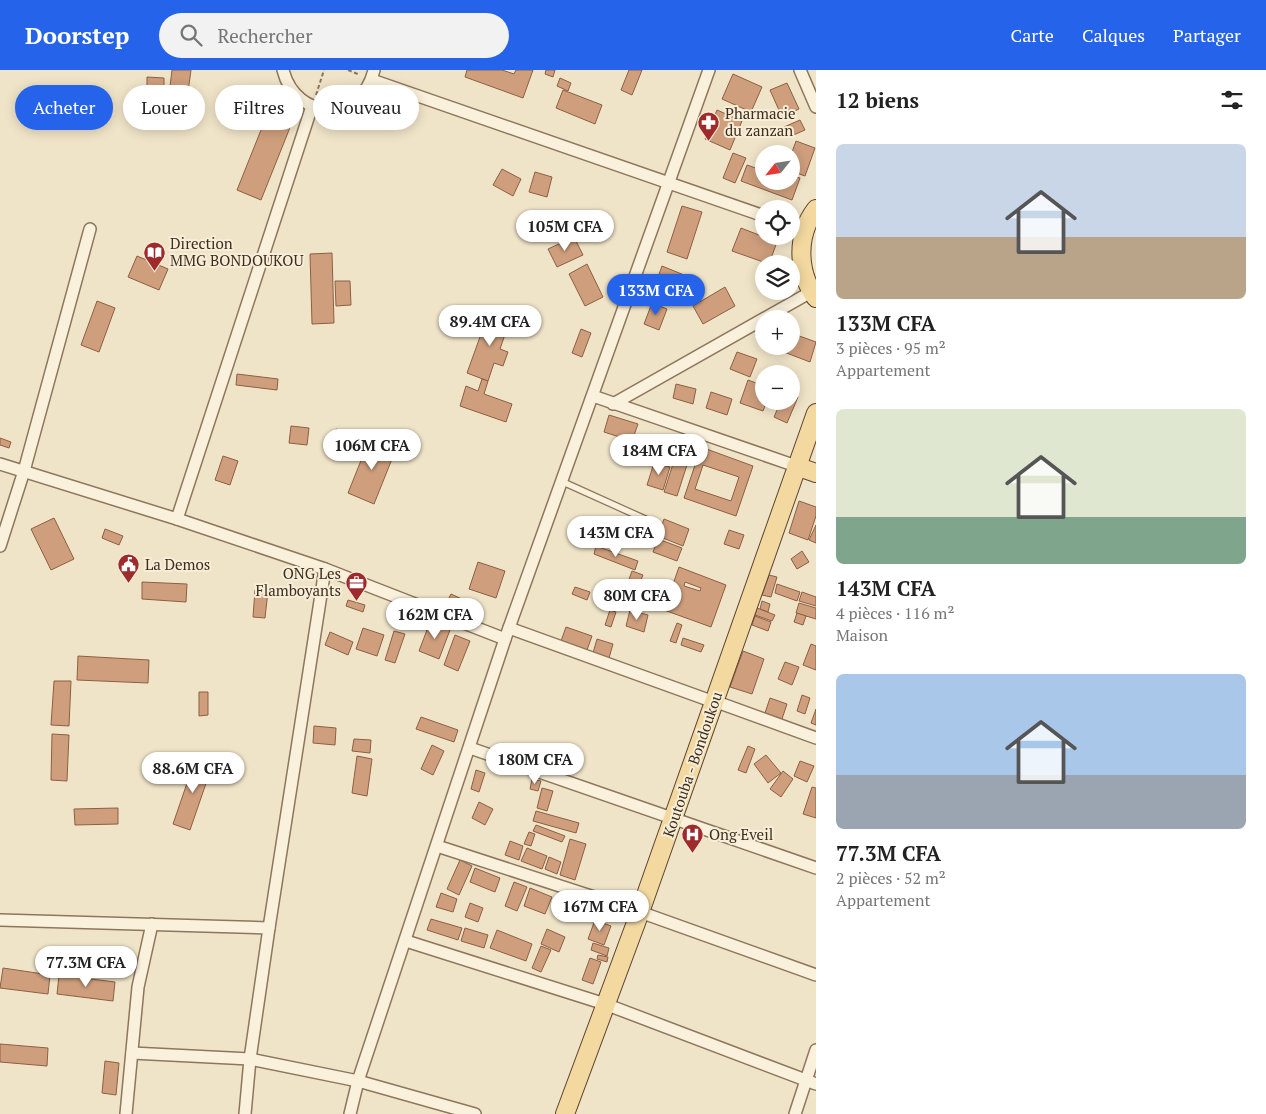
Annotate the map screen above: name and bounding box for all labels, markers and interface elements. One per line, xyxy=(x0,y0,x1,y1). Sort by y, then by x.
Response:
search box xyxy=(159,13,509,58)
text: Doorstep xyxy=(25,19,129,51)
icon: search xyxy=(177,21,205,49)
text: Rechercher xyxy=(217,23,312,48)
text: Carte xyxy=(1011,23,1054,47)
text: Calques xyxy=(1082,23,1145,47)
text: Partager xyxy=(1173,23,1241,47)
chip: Acheter xyxy=(15,85,113,130)
chip: Louer xyxy=(123,85,205,130)
chip: Filtres xyxy=(215,85,303,130)
chip: Nouveau xyxy=(313,85,419,130)
text: 12 biens xyxy=(836,86,919,114)
icon: filters xyxy=(1218,86,1246,114)
place label: Pharmacie du zanzan xyxy=(725,103,796,140)
pharmacy icon: Pharmacie du zanzan xyxy=(697,110,721,141)
north arrow xyxy=(755,145,800,190)
map controls xyxy=(755,145,800,410)
icon: home xyxy=(996,177,1086,267)
button: locate xyxy=(755,200,800,245)
pin: 105M CFA xyxy=(513,210,617,252)
text: 105M CFA xyxy=(527,215,603,237)
place label: Direction MMG BONDOUKOU xyxy=(170,233,303,270)
library icon: Direction MMG BONDOUKOU xyxy=(142,240,166,271)
button: layers xyxy=(755,255,800,300)
pin: 133M CFA xyxy=(604,274,708,316)
text: 133M CFA xyxy=(618,279,694,301)
pin: 89.4M CFA xyxy=(433,304,547,347)
text: 133M CFA xyxy=(836,309,936,337)
text: 89.4M CFA xyxy=(450,310,530,332)
button: + xyxy=(755,310,800,355)
text: 3 pièces · 95 m² xyxy=(836,337,946,359)
text: Appartement xyxy=(836,359,931,381)
button: − xyxy=(755,365,800,410)
pin: 106M CFA xyxy=(320,428,424,471)
text: 106M CFA xyxy=(334,434,410,456)
pin: 184M CFA xyxy=(607,434,711,476)
text: 184M CFA xyxy=(621,439,697,461)
icon: home xyxy=(996,442,1086,532)
pin: 143M CFA xyxy=(564,516,668,558)
text: 143M CFA xyxy=(578,521,654,543)
public building icon: La Demos xyxy=(117,552,141,583)
place label: La Demos xyxy=(145,554,210,574)
place label: ONG Les Flamboyants xyxy=(255,563,341,600)
office icon: ONG Les Flamboyants xyxy=(345,570,369,601)
text: 143M CFA xyxy=(836,574,936,602)
pin: 80M CFA xyxy=(591,578,683,621)
text: 80M CFA xyxy=(603,584,671,606)
pin: 162M CFA xyxy=(383,598,487,640)
text: 4 pièces · 116 m² xyxy=(836,602,954,624)
text: 162M CFA xyxy=(397,603,473,625)
text: Maison xyxy=(836,624,888,646)
street label: Koutouba - Bondoukou xyxy=(658,688,726,839)
icon: home xyxy=(996,707,1086,797)
pin: 180M CFA xyxy=(483,742,587,785)
text: 180M CFA xyxy=(497,748,573,770)
pin: 88.6M CFA xyxy=(136,752,250,794)
text: 88.6M CFA xyxy=(153,757,233,779)
hospital icon: Ong Eveil xyxy=(681,822,705,853)
place label: Ong Eveil xyxy=(709,824,773,844)
text: 77.3M CFA xyxy=(836,839,941,867)
text: 2 pièces · 52 m² xyxy=(836,867,946,889)
text: Appartement xyxy=(836,889,931,911)
pin: 167M CFA xyxy=(548,890,652,932)
text: 167M CFA xyxy=(562,895,638,917)
pin: 77.3M CFA xyxy=(29,946,143,988)
text: 77.3M CFA xyxy=(46,951,126,973)

